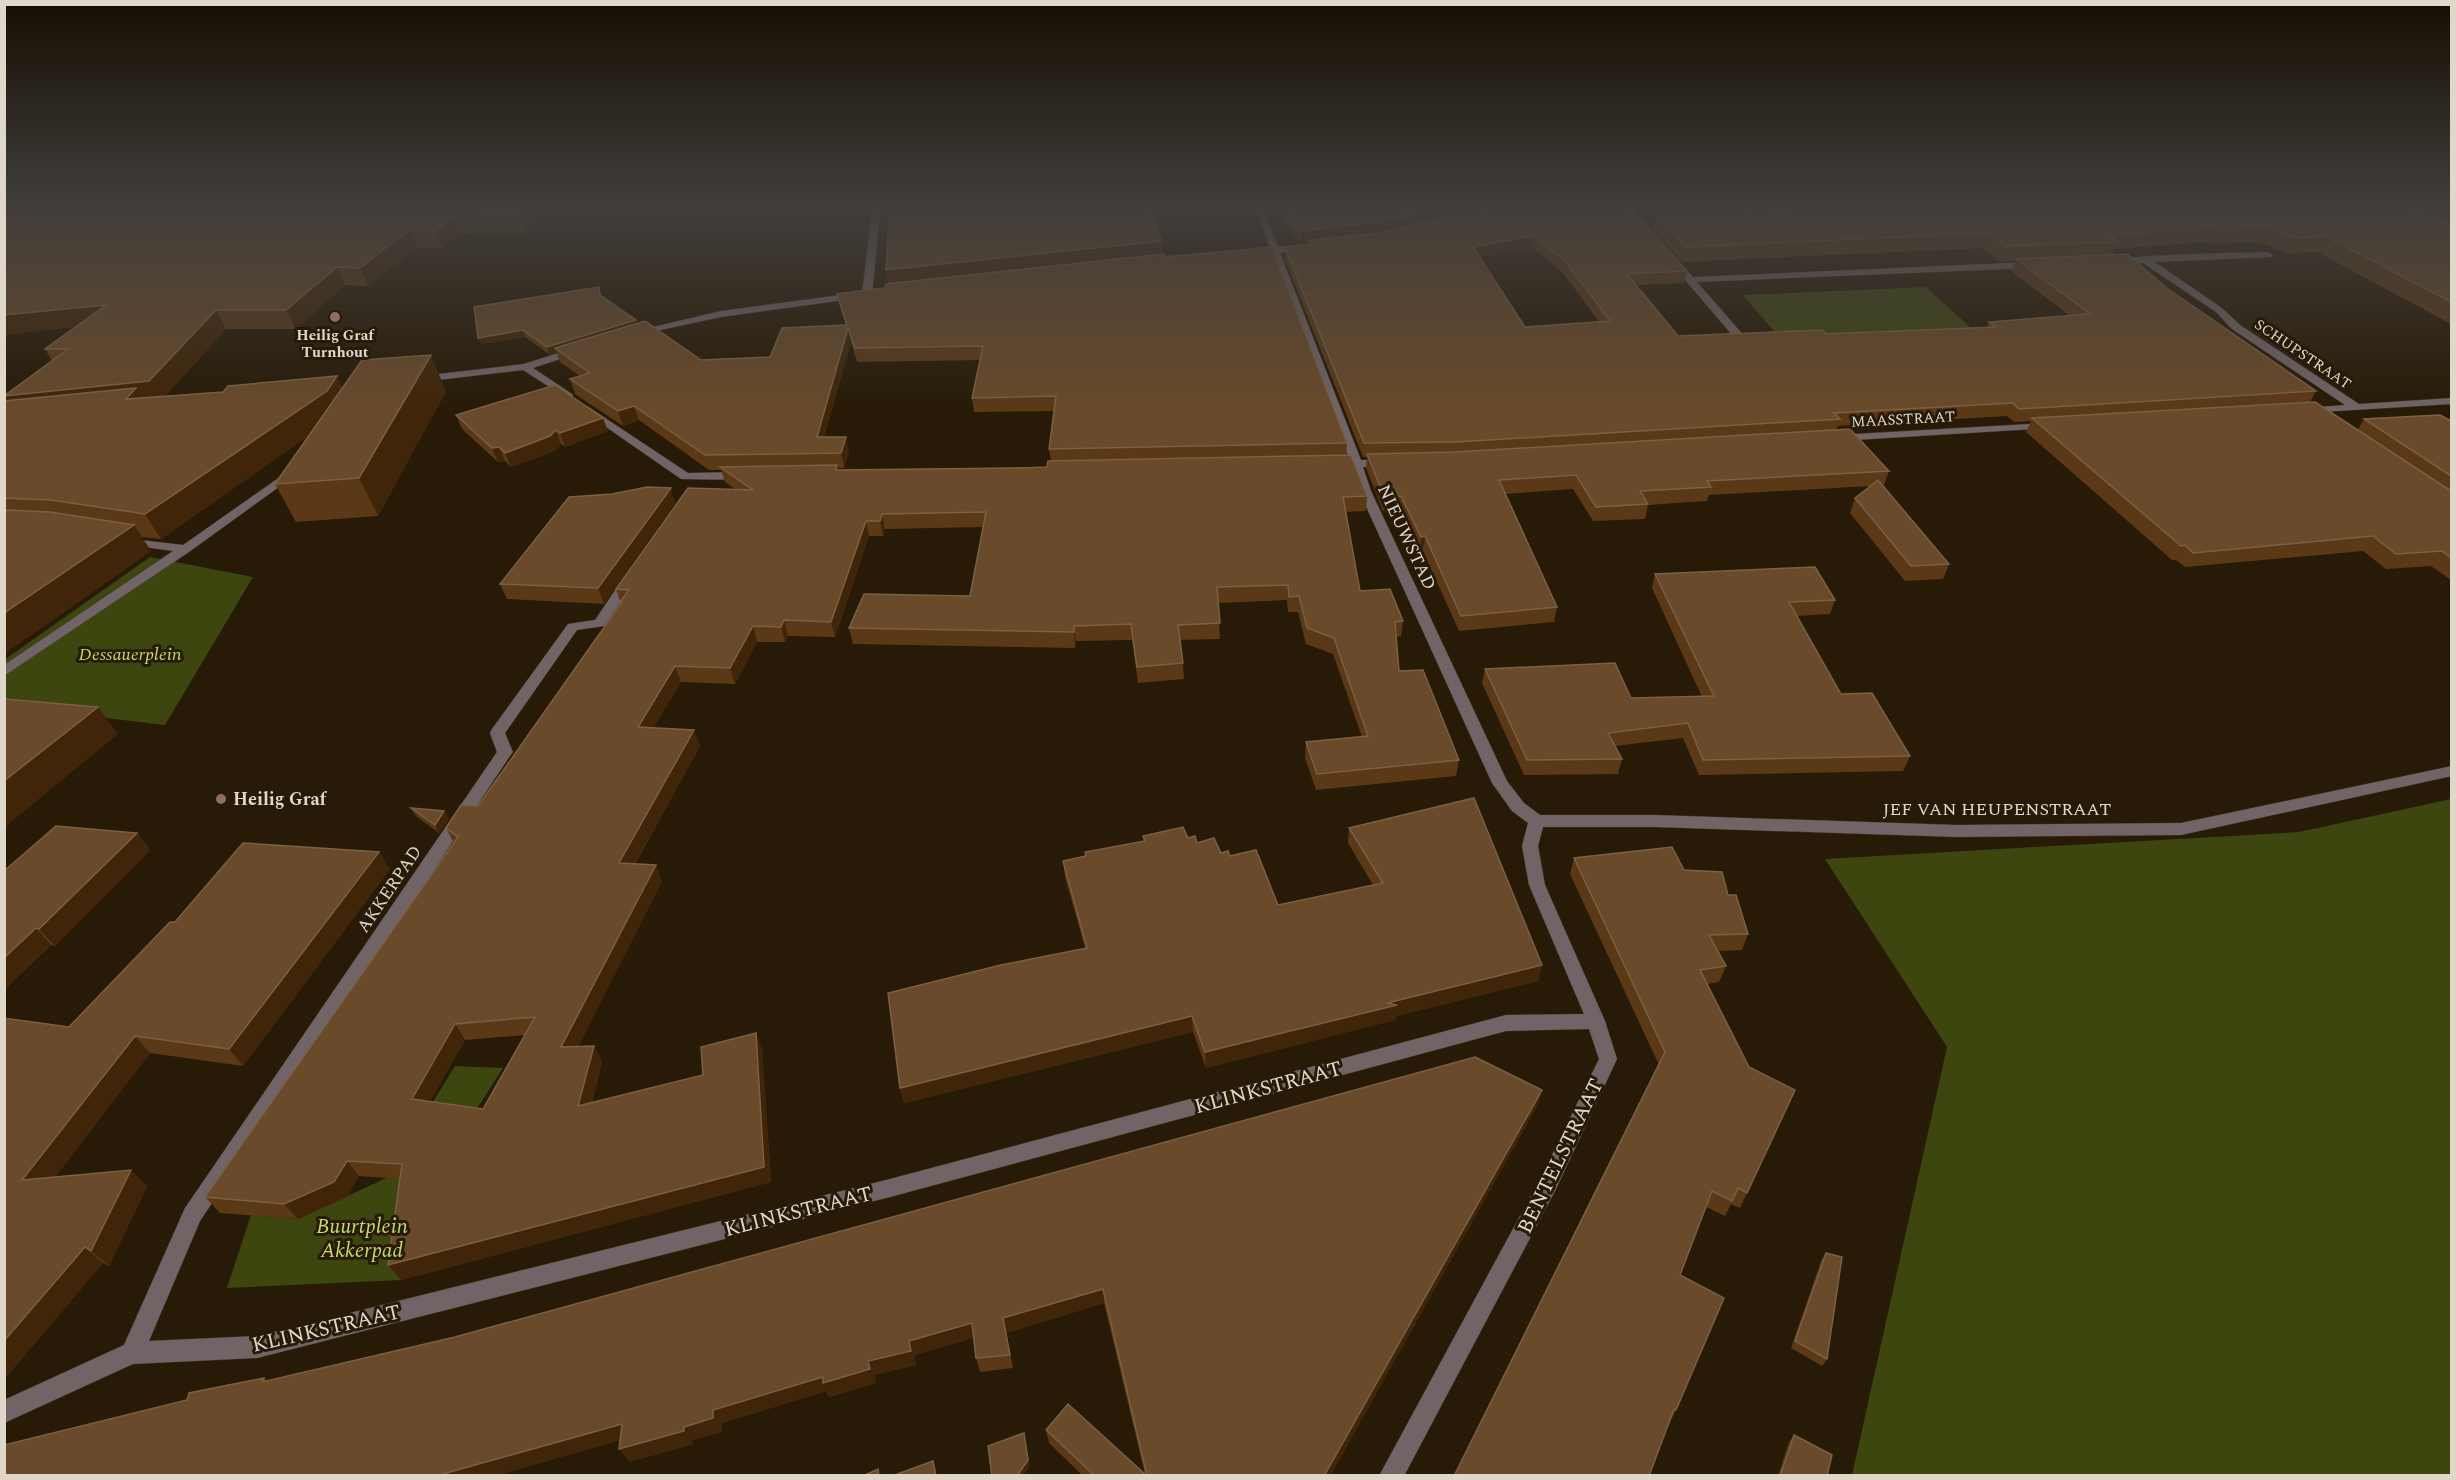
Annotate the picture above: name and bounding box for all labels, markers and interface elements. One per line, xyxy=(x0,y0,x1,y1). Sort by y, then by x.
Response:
marker: Heilig Graf Turnhout xyxy=(328,310,342,324)
street label: SCHUPSTRAAT xyxy=(2250,313,2356,395)
place label: Heilig Graf Turnhout xyxy=(296,324,375,364)
street label: MAASSTRAAT xyxy=(1850,405,1956,434)
street label: NIEUWSTAD xyxy=(1370,480,1443,594)
park label: Dessauerplein xyxy=(79,641,182,668)
place label: Heilig Graf xyxy=(233,786,328,813)
marker: Heilig Graf xyxy=(214,792,228,806)
street label: JEF VAN HEUPENSTRAAT xyxy=(1883,796,2111,823)
street label: AKKERPAD xyxy=(350,840,429,938)
street label: KLINKSTRAAT xyxy=(1191,1053,1346,1123)
street label: BENTELSTRAAT xyxy=(1509,1073,1612,1239)
street label: KLINKSTRAAT xyxy=(721,1178,876,1246)
park label: Buurtplein Akkerpad xyxy=(316,1211,408,1267)
street label: KLINKSTRAAT xyxy=(249,1296,404,1362)

